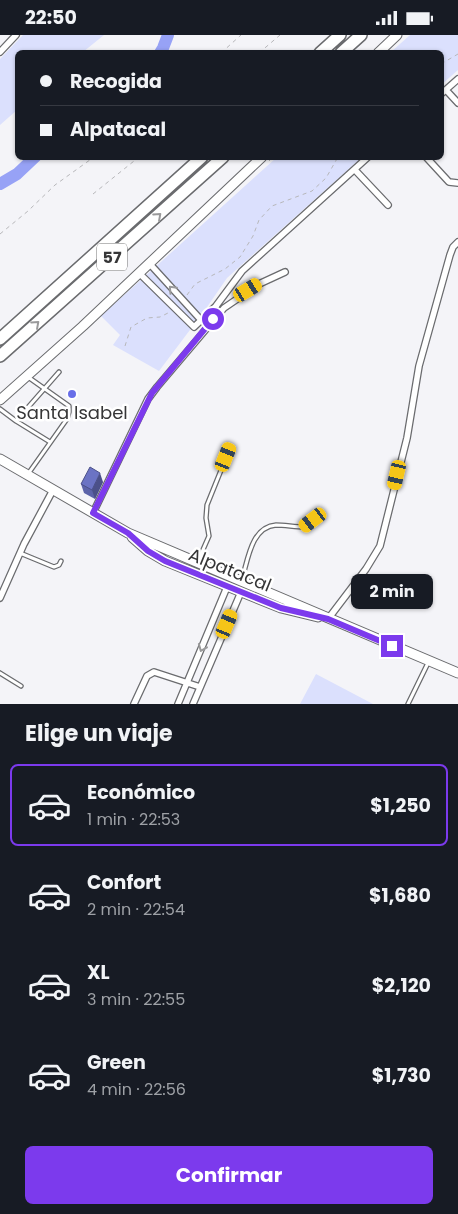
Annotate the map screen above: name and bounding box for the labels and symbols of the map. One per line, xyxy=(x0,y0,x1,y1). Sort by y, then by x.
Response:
one-way arrow xyxy=(152,213,161,222)
road number: 57 xyxy=(97,243,127,271)
car xyxy=(231,276,264,304)
one-way arrow xyxy=(169,286,178,295)
route start xyxy=(202,308,224,330)
one-way arrow xyxy=(31,321,40,330)
marker: Santa Isabel xyxy=(66,388,78,400)
place label: Santa Isabel xyxy=(16,400,128,425)
car xyxy=(213,440,238,474)
car xyxy=(386,459,407,491)
car xyxy=(296,505,329,535)
street label: Alpatacal xyxy=(185,542,275,597)
callout: 2 min xyxy=(351,573,433,609)
car xyxy=(214,607,239,641)
route end xyxy=(381,635,403,657)
one-way arrow xyxy=(198,643,208,652)

